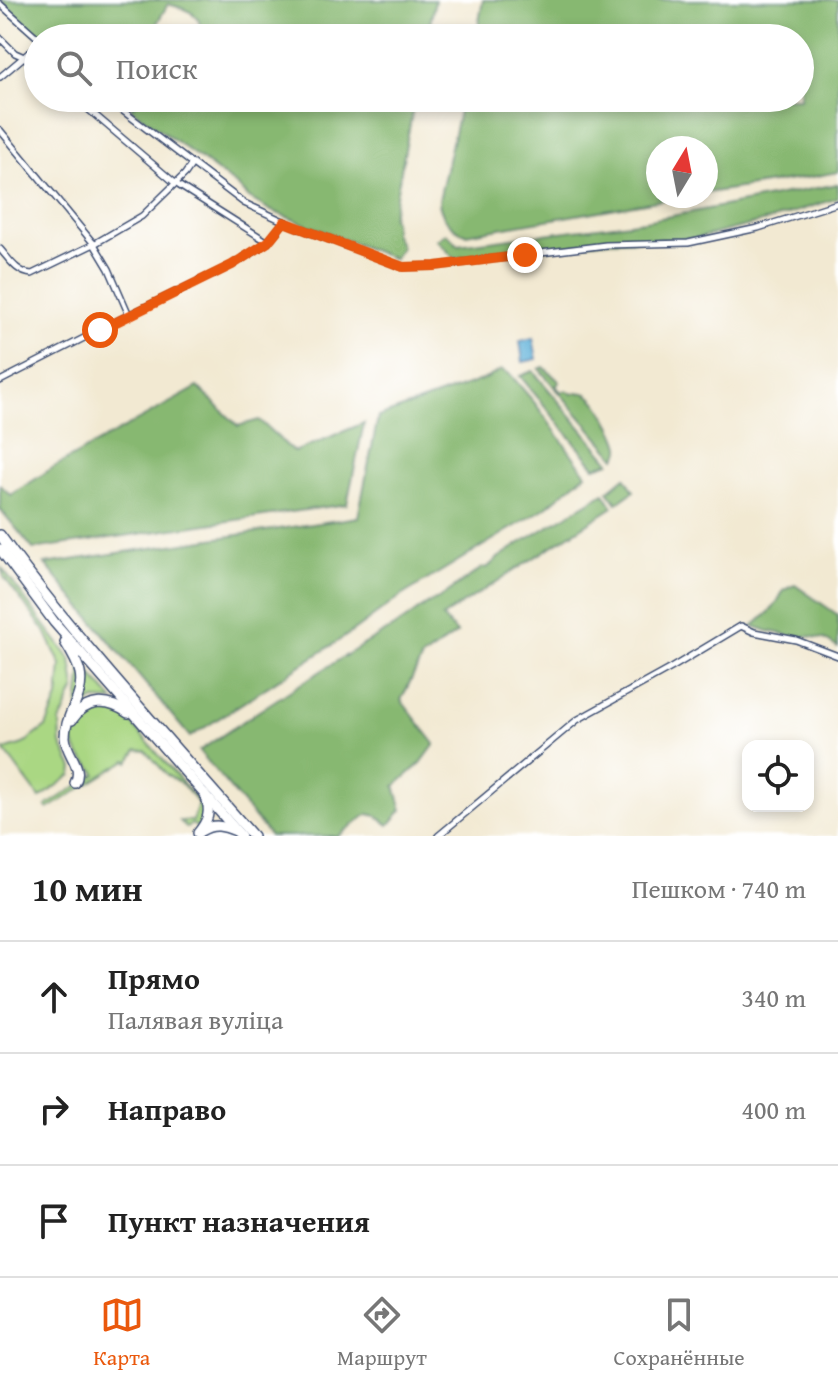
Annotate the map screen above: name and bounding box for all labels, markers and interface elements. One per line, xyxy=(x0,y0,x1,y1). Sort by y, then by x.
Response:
search box xyxy=(24,24,814,112)
icon: search xyxy=(52,46,96,90)
text: Поиск xyxy=(116,46,198,90)
north arrow xyxy=(646,136,718,208)
route end xyxy=(507,237,543,273)
route start xyxy=(82,312,118,348)
map controls xyxy=(742,740,814,812)
button: locate xyxy=(742,740,814,812)
text: 10 мин xyxy=(32,864,143,913)
text: Пешком · 740 m xyxy=(632,869,806,908)
text: Прямо xyxy=(108,956,200,1000)
icon: ahead xyxy=(32,975,76,1019)
text: 340 m xyxy=(741,978,806,1017)
text: Палявая вуліца xyxy=(108,1000,283,1039)
icon: right xyxy=(32,1087,76,1131)
text: Направо xyxy=(108,1087,226,1131)
text: 400 m xyxy=(741,1090,806,1129)
icon: arrive xyxy=(32,1199,76,1243)
text: Пункт назначения xyxy=(108,1199,370,1243)
tab: Карта xyxy=(93,1293,150,1373)
tab: Маршрут xyxy=(337,1293,427,1373)
tab: Сохранённые xyxy=(614,1293,745,1373)

